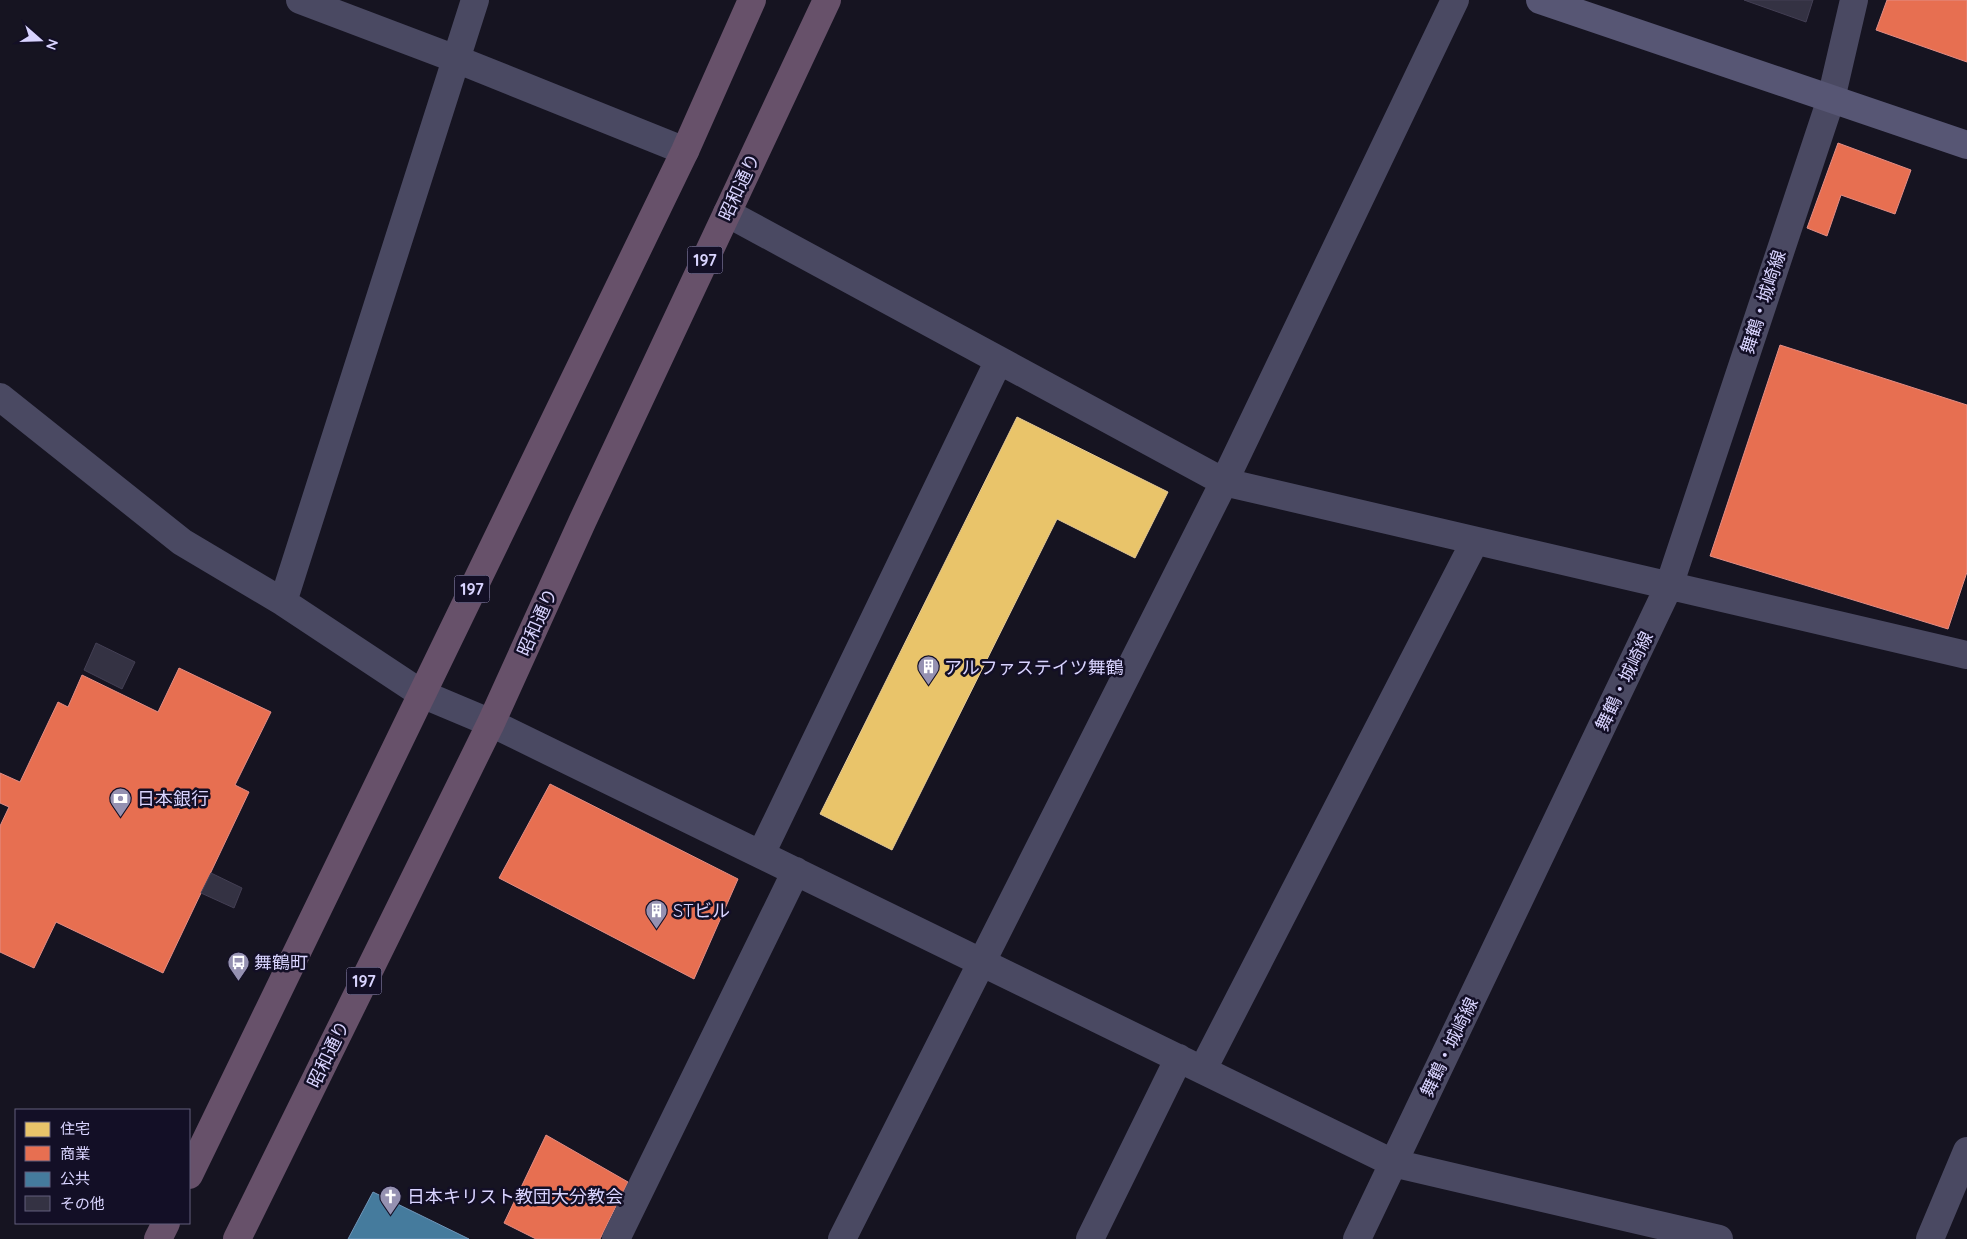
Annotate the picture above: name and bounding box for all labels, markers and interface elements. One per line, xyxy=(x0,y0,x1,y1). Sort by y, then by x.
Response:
north arrow xyxy=(15,15,65,65)
text: N xyxy=(42,37,62,52)
street label: 昭和通り xyxy=(713,150,765,224)
road number: 197 xyxy=(688,246,722,274)
street label: 舞鶴・城崎線 xyxy=(1735,247,1791,357)
road number: 197 xyxy=(454,576,490,602)
street label: 昭和通り xyxy=(512,584,562,660)
street label: 舞鶴・城崎線 xyxy=(1590,627,1658,735)
building icon: アルファステイツ舞鶴 xyxy=(916,655,940,686)
place label: アルファステイツ舞鶴 xyxy=(944,656,1124,679)
bank icon: 日本銀行 xyxy=(109,786,133,817)
place label: 日本銀行 xyxy=(137,787,209,810)
building icon: STビル xyxy=(645,898,669,929)
place label: STビル xyxy=(673,899,730,922)
bus stop icon: 舞鶴町 xyxy=(226,950,250,981)
place label: 舞鶴町 xyxy=(254,951,308,974)
road number: 197 xyxy=(346,968,382,994)
street label: 舞鶴・城崎線 xyxy=(1415,993,1483,1101)
street label: 昭和通り xyxy=(302,1017,354,1091)
legend xyxy=(15,1109,190,1224)
text: 住宅 xyxy=(60,1119,90,1138)
text: 商業 xyxy=(60,1144,90,1163)
text: 公共 xyxy=(60,1169,90,1188)
church icon: 日本キリスト教団大分教会 xyxy=(379,1184,403,1215)
place label: 日本キリスト教団大分教会 xyxy=(407,1185,623,1208)
text: その他 xyxy=(60,1194,105,1213)

